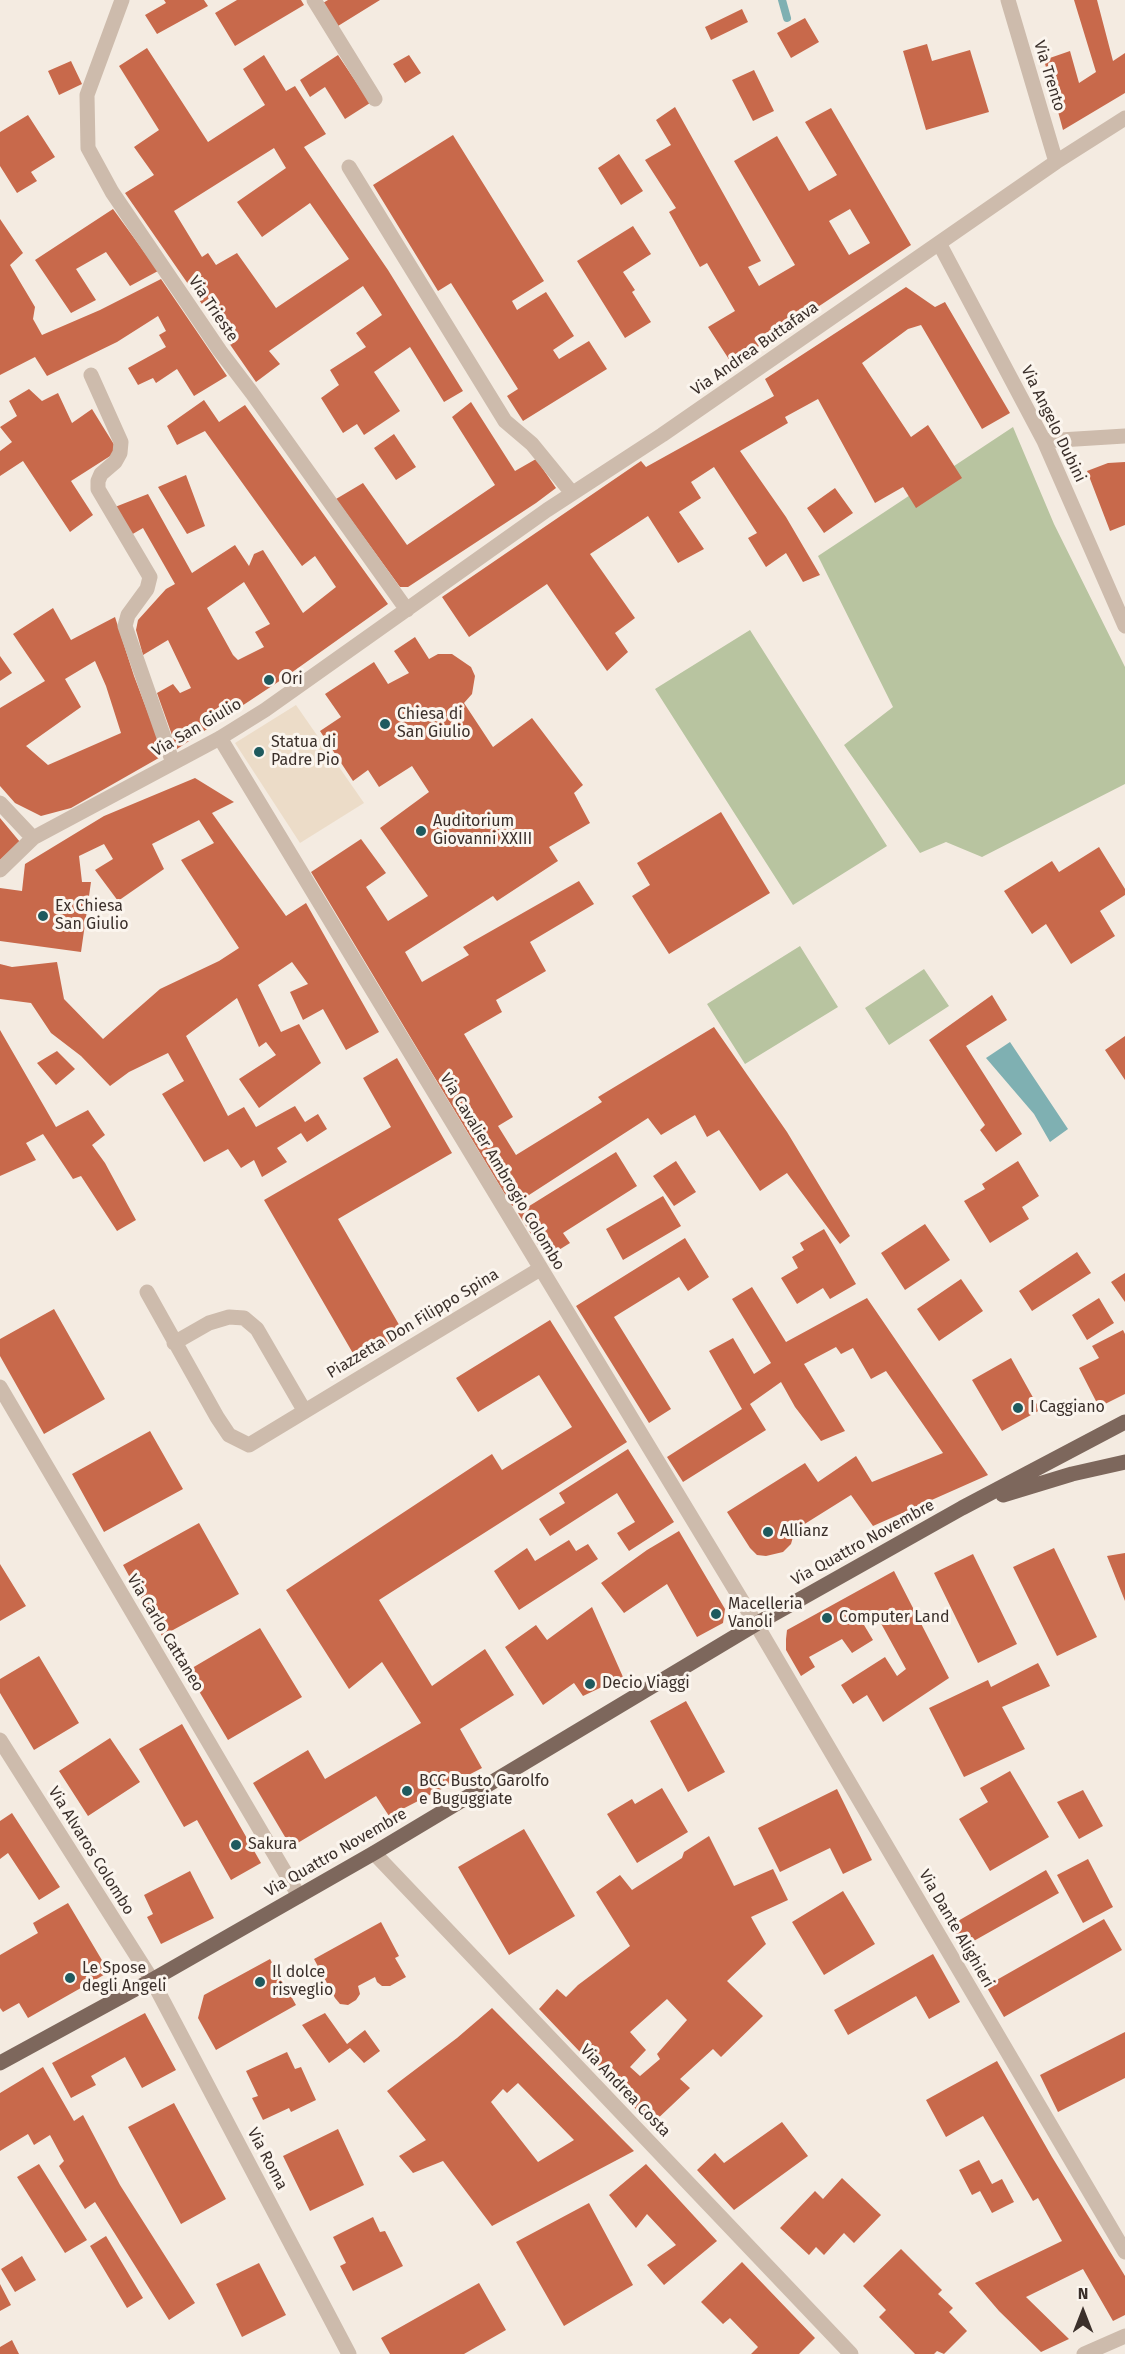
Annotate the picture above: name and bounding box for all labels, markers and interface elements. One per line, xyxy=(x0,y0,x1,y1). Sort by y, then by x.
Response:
street label: Via Trento xyxy=(1029,38,1069,114)
street label: Via Trieste xyxy=(184,272,242,346)
street label: Via Andrea Buttafava xyxy=(688,298,822,400)
street label: Via Angelo Dubini xyxy=(1016,363,1090,485)
place label: Ori xyxy=(281,670,303,690)
marker: Ori xyxy=(262,673,276,687)
street label: Via San Giulio xyxy=(149,695,245,761)
place label: Chiesa di San Giulio xyxy=(397,705,471,743)
marker: Chiesa di San Giulio xyxy=(378,717,392,731)
place label: Statua di Padre Pio xyxy=(271,733,339,771)
marker: Statua di Padre Pio xyxy=(252,745,266,759)
place label: Auditorium Giovanni XXIII xyxy=(433,812,532,850)
marker: Auditorium Giovanni XXIII xyxy=(414,824,428,838)
place label: Ex Chiesa San Giulio xyxy=(55,897,129,935)
marker: Ex Chiesa San Giulio xyxy=(36,909,50,923)
street label: Via Cavalier Ambrogio Colombo xyxy=(435,1070,569,1274)
street label: Piazzetta Don Filippo Spina xyxy=(324,1265,502,1383)
place label: I Caggiano xyxy=(1030,1398,1105,1418)
marker: I Caggiano xyxy=(1011,1401,1025,1415)
street label: Via Quattro Novembre xyxy=(788,1496,938,1590)
place label: Allianz xyxy=(780,1522,828,1542)
marker: Allianz xyxy=(761,1525,775,1539)
street label: Via Carlo Cattaneo xyxy=(122,1571,208,1695)
place label: Macelleria Vanoli xyxy=(728,1595,803,1633)
marker: Macelleria Vanoli xyxy=(709,1607,723,1621)
place label: Computer Land xyxy=(839,1608,950,1628)
marker: Computer Land xyxy=(820,1611,834,1625)
place label: Decio Viaggi xyxy=(602,1674,690,1694)
marker: Decio Viaggi xyxy=(583,1677,597,1691)
place label: BCC Busto Garolfo e Buguggiate xyxy=(419,1772,549,1810)
street label: Via Alvaros Colombo xyxy=(44,1783,138,1919)
marker: BCC Busto Garolfo e Buguggiate xyxy=(400,1784,414,1798)
street label: Via Quattro Novembre xyxy=(262,1805,410,1901)
place label: Sakura xyxy=(248,1835,297,1855)
marker: Sakura xyxy=(229,1838,243,1852)
street label: Via Dante Alighieri xyxy=(914,1867,998,1991)
place label: Le Spose degli Angeli xyxy=(82,1959,167,1997)
place label: Il dolce risveglio xyxy=(272,1963,333,2001)
marker: Le Spose degli Angeli xyxy=(63,1971,77,1985)
marker: Il dolce risveglio xyxy=(253,1975,267,1989)
street label: Via Andrea Costa xyxy=(576,2041,674,2141)
street label: Via Roma xyxy=(243,2125,291,2193)
north arrow xyxy=(1053,2282,1113,2342)
text: N xyxy=(1078,2284,1088,2303)

